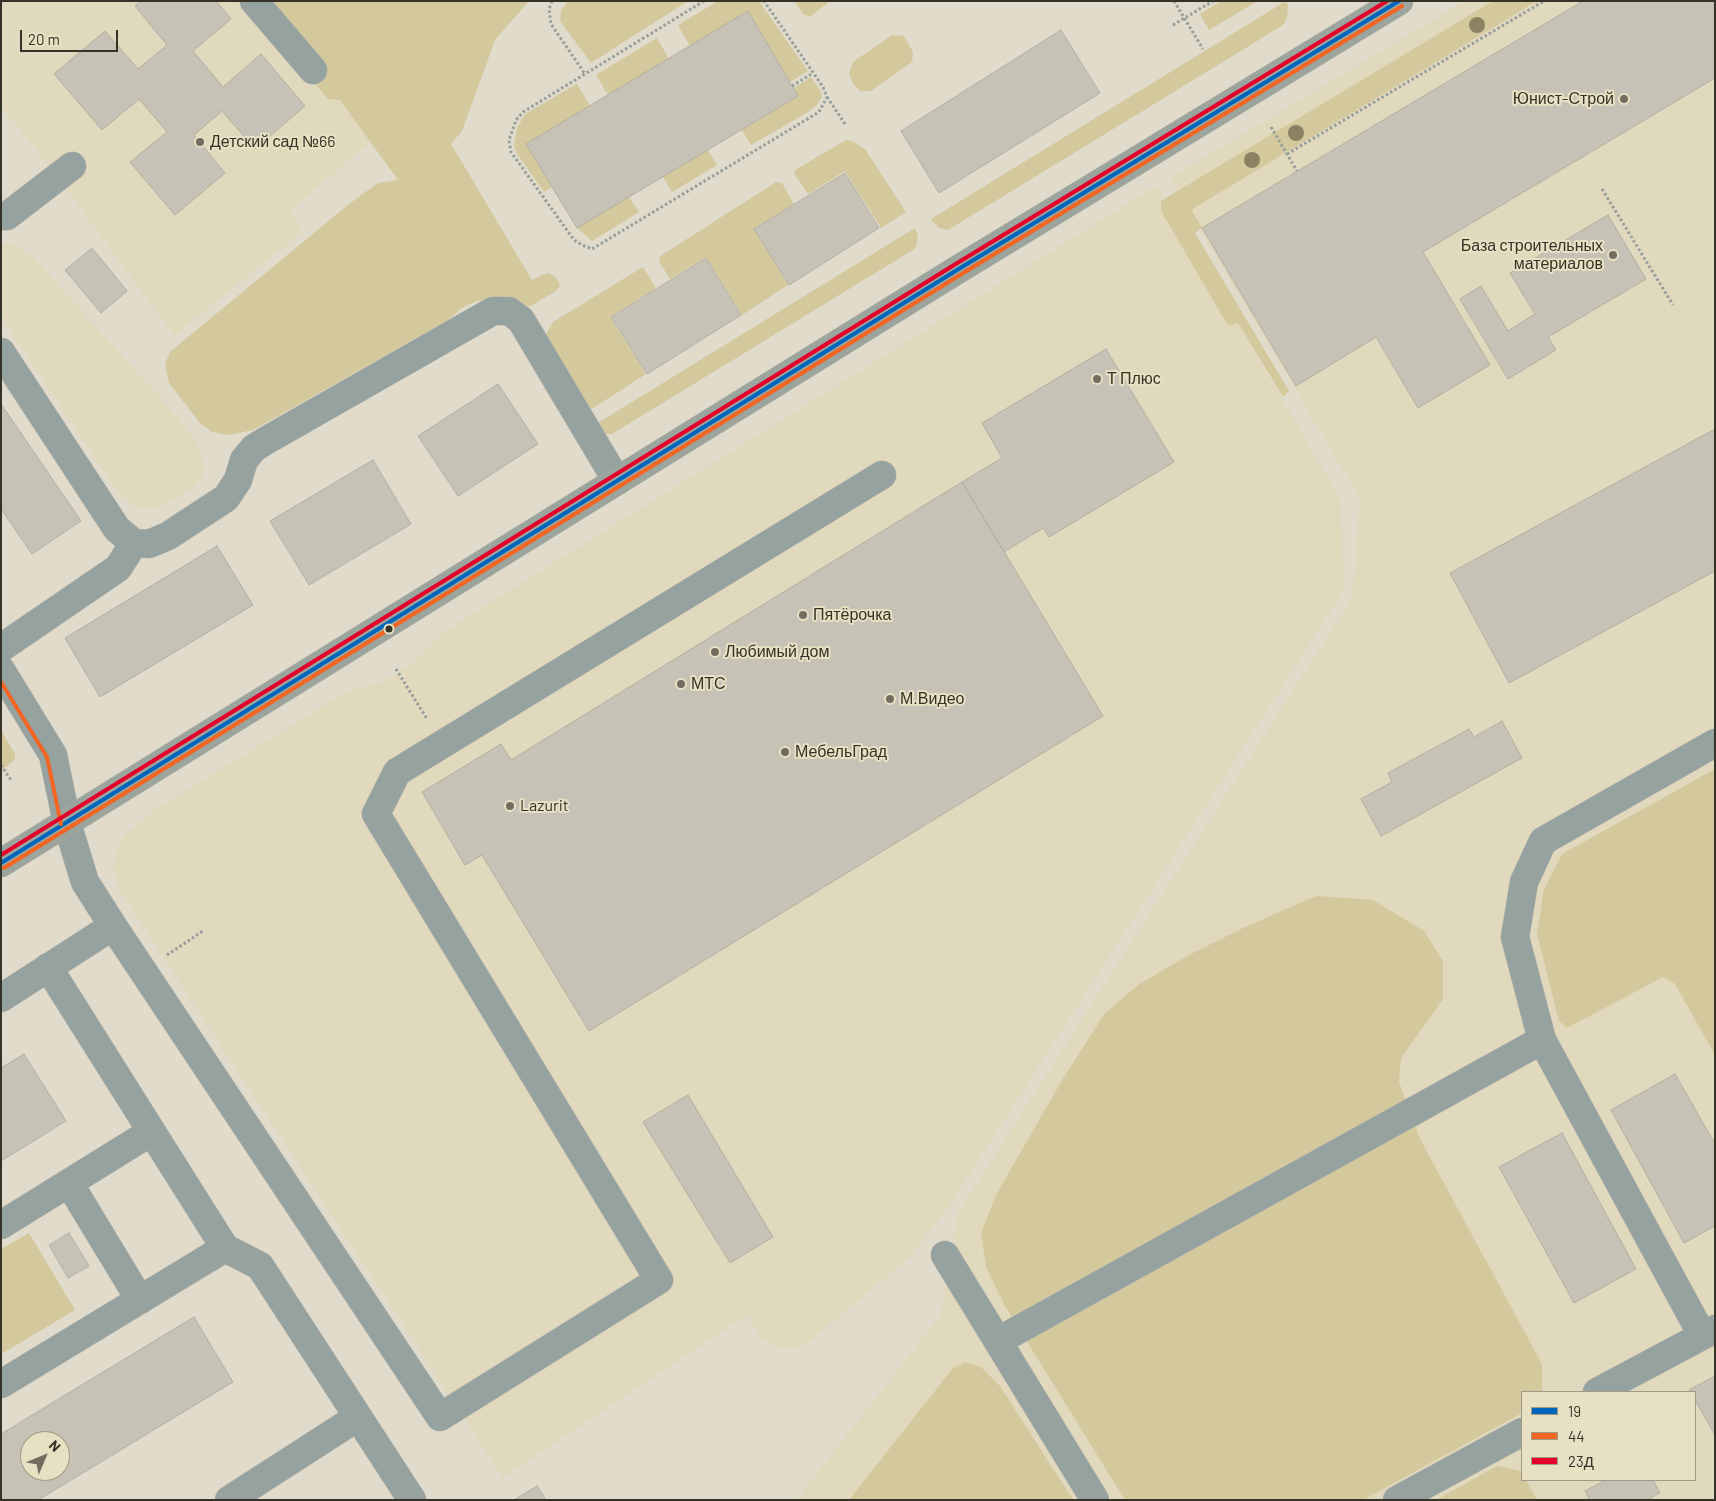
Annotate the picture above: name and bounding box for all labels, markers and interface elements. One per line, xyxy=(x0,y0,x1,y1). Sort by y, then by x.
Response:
scale bar xyxy=(22,20,120,52)
text: 20 m xyxy=(28,30,60,48)
place label: Юнист-Строй xyxy=(1513,89,1614,109)
marker: Юнист-Строй xyxy=(1618,93,1630,105)
place label: Детский сад №66 xyxy=(210,132,336,152)
marker: Детский сад №66 xyxy=(194,136,206,148)
place label: База строительных материалов xyxy=(1461,236,1603,274)
marker: База строительных материалов xyxy=(1607,249,1619,261)
place label: Т Плюс xyxy=(1107,369,1161,389)
marker: Т Плюс xyxy=(1091,373,1103,385)
place label: Пятёрочка xyxy=(813,605,891,625)
marker: Пятёрочка xyxy=(797,609,809,621)
unlabelled marker xyxy=(384,624,394,634)
place label: Любимый дом xyxy=(725,642,829,662)
marker: Любимый дом xyxy=(709,646,721,658)
place label: МТС xyxy=(691,674,726,694)
marker: МТС xyxy=(675,678,687,690)
place label: М.Видео xyxy=(900,689,965,709)
marker: М.Видео xyxy=(884,693,896,705)
place label: МебельГрад xyxy=(795,742,887,762)
marker: МебельГрад xyxy=(779,746,791,758)
place label: Lazurit xyxy=(520,796,569,816)
marker: Lazurit xyxy=(504,800,516,812)
legend xyxy=(1521,1391,1696,1481)
text: 19 xyxy=(1568,1402,1581,1420)
text: 44 xyxy=(1568,1427,1585,1445)
north arrow xyxy=(20,1431,70,1481)
text: N xyxy=(46,1436,65,1455)
text: 23Д xyxy=(1568,1452,1594,1470)

